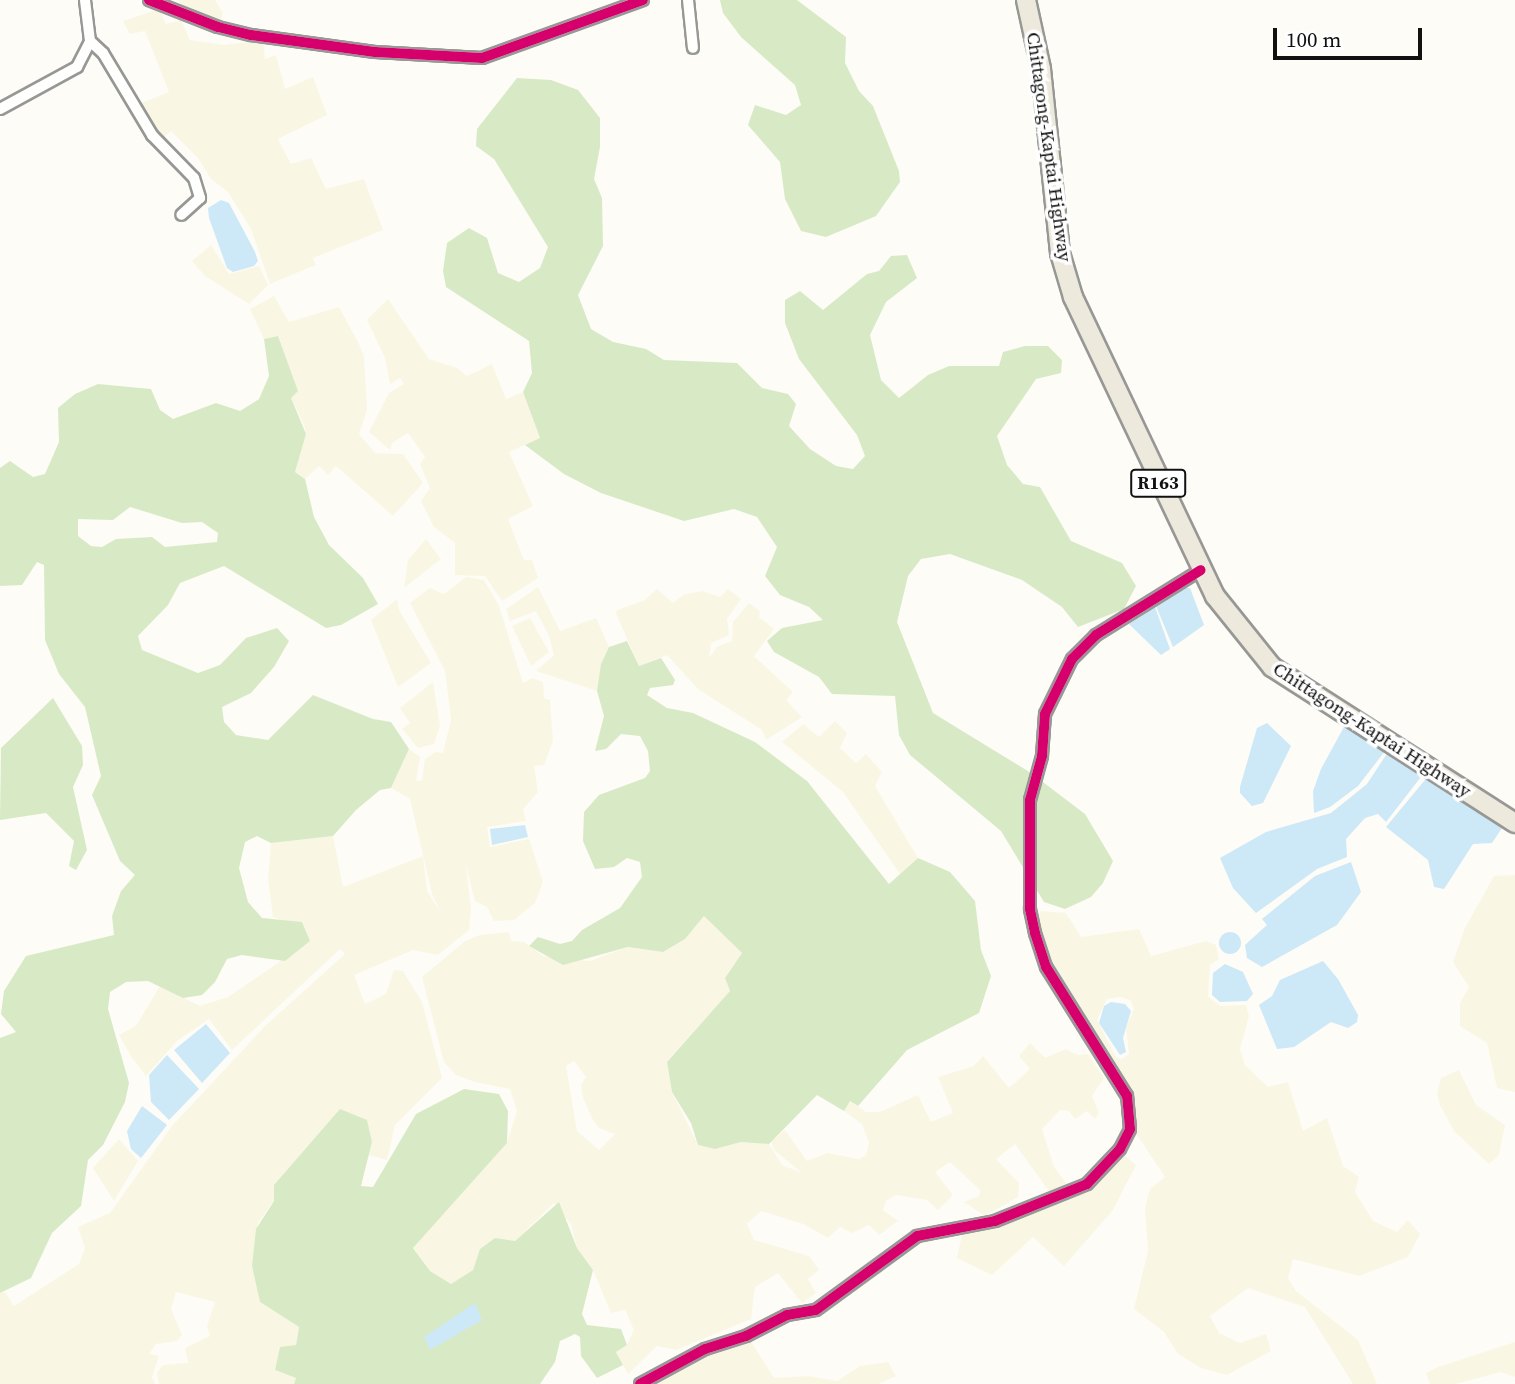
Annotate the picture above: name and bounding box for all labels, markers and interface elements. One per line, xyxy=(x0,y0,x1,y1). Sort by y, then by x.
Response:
scale bar xyxy=(1277,14,1426,58)
text: 100 m xyxy=(1286,25,1341,54)
street label: Chittagong-Kaptai Highway xyxy=(1022,31,1076,263)
road number: R163 xyxy=(1130,468,1186,498)
street label: Chittagong-Kaptai Highway xyxy=(1269,657,1475,803)

